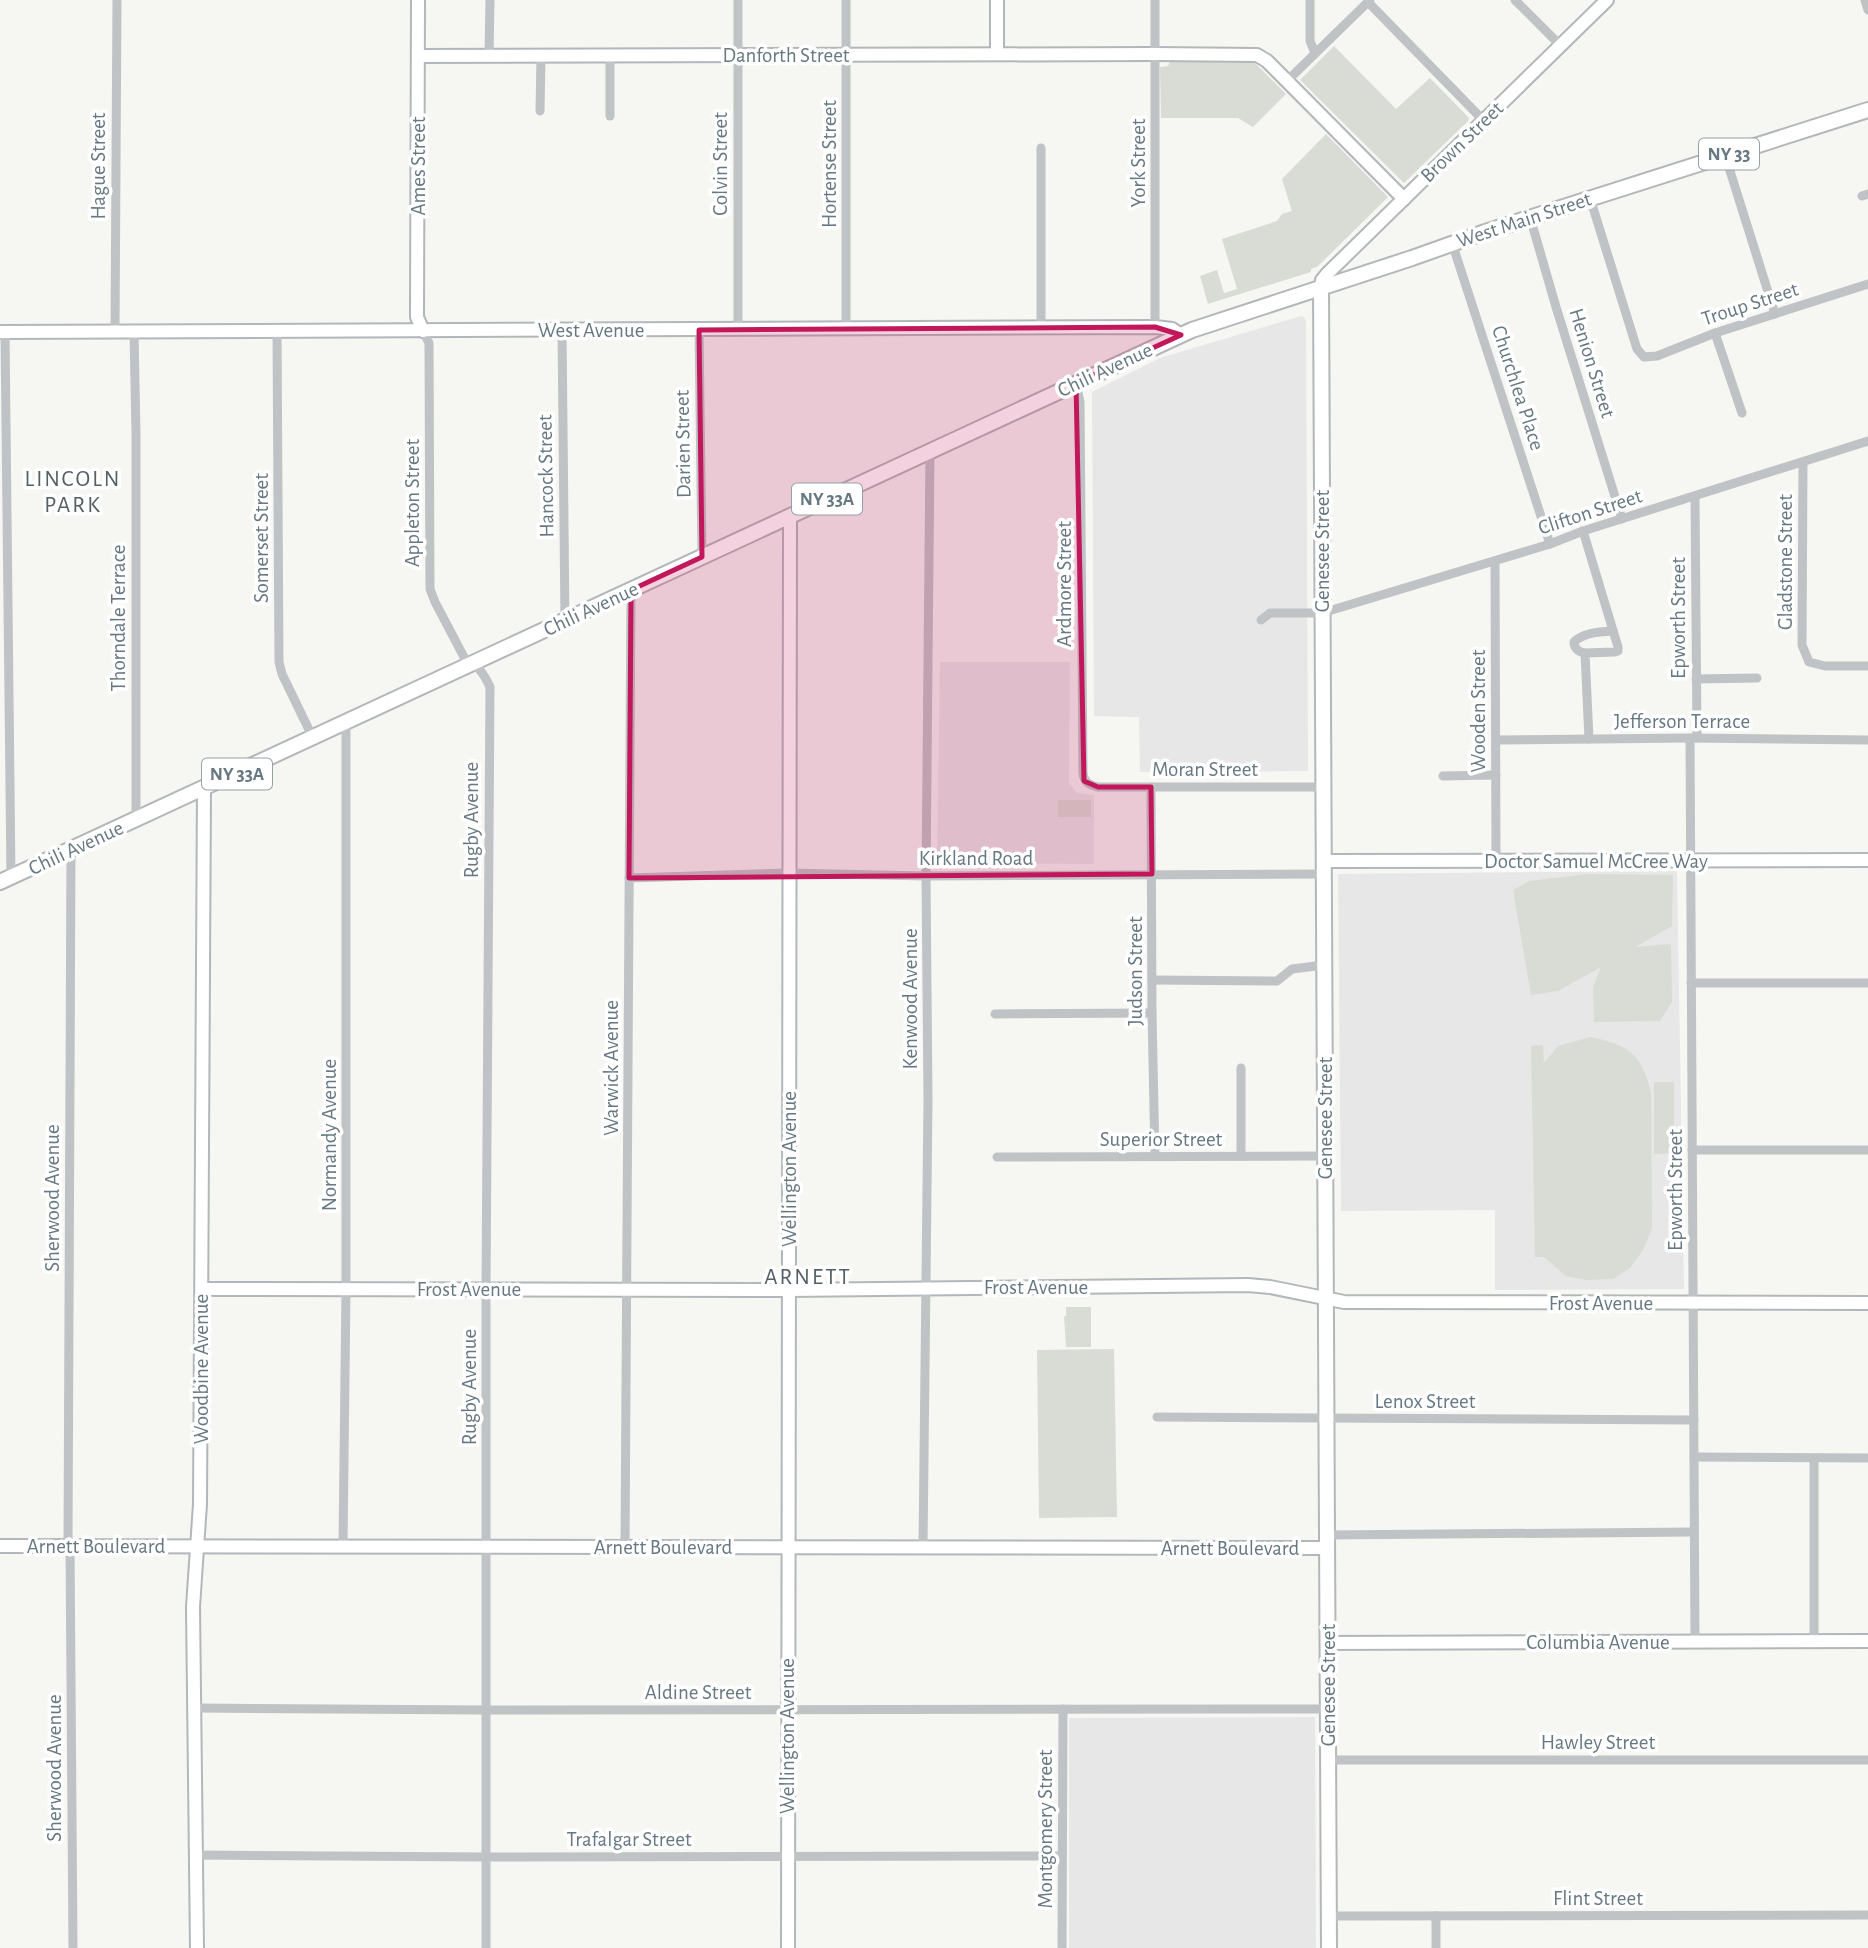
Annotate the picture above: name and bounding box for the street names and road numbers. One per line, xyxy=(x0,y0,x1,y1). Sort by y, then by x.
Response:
street label: Danforth Street xyxy=(722,45,850,66)
street label: Brown Street xyxy=(1417,98,1508,186)
street label: Hortense Street xyxy=(819,100,840,228)
street label: Hague Street xyxy=(88,112,109,220)
street label: Colvin Street xyxy=(710,112,731,216)
street label: Ames Street xyxy=(408,116,429,216)
street label: York Street xyxy=(1128,118,1149,208)
road number: NY 33 xyxy=(1699,138,1759,170)
street label: West Main Street xyxy=(1454,188,1594,252)
street label: Troup Street xyxy=(1699,278,1801,329)
street label: Henion Street xyxy=(1565,306,1619,421)
street label: West Avenue xyxy=(538,320,644,341)
street label: Churchlea Place xyxy=(1488,323,1548,453)
street label: Chili Avenue xyxy=(1054,339,1156,401)
street label: Darien Street xyxy=(672,389,694,498)
street label: Hancock Street xyxy=(534,414,558,538)
street label: Appleton Street xyxy=(402,439,423,567)
street label: Somerset Street xyxy=(251,473,272,603)
road number: NY 33A xyxy=(792,484,862,514)
street label: Clifton Street xyxy=(1535,485,1645,539)
street label: Genesee Street xyxy=(1312,490,1333,612)
street label: Gladstone Street xyxy=(1775,494,1796,630)
street label: Ardmore Street xyxy=(1054,521,1075,647)
street label: Thorndale Terrace xyxy=(108,544,129,692)
street label: Epworth Street xyxy=(1668,557,1689,679)
street label: Chili Avenue xyxy=(540,578,642,640)
street label: Wooden Street xyxy=(1468,649,1489,772)
street label: Jefferson Terrace xyxy=(1614,711,1750,732)
road number: NY 33A xyxy=(202,758,272,790)
street label: Moran Street xyxy=(1152,759,1258,780)
street label: Rugby Avenue xyxy=(461,762,482,878)
street label: Chili Avenue xyxy=(25,817,127,879)
street label: Kirkland Road xyxy=(919,848,1033,869)
street label: Doctor Samuel McCree Way xyxy=(1484,851,1708,872)
street label: Judson Street xyxy=(1125,916,1146,1026)
street label: Kenwood Avenue xyxy=(900,928,921,1070)
street label: Warwick Avenue xyxy=(601,1000,622,1136)
street label: Genesee Street xyxy=(1315,1057,1336,1179)
street label: Normandy Avenue xyxy=(319,1059,340,1211)
street label: Wellington Avenue xyxy=(779,1091,800,1247)
street label: Sherwood Avenue xyxy=(42,1124,63,1272)
street label: Superior Street xyxy=(1100,1129,1223,1150)
street label: Epworth Street xyxy=(1665,1129,1686,1251)
street label: Frost Avenue xyxy=(984,1277,1088,1298)
street label: Frost Avenue xyxy=(417,1279,521,1300)
street label: Frost Avenue xyxy=(1549,1293,1653,1314)
street label: Woodbine Avenue xyxy=(191,1294,212,1444)
street label: Rugby Avenue xyxy=(459,1329,480,1445)
street label: Lenox Street xyxy=(1375,1391,1476,1412)
street label: Arnett Boulevard xyxy=(27,1536,165,1557)
street label: Arnett Boulevard xyxy=(594,1537,732,1558)
street label: Arnett Boulevard xyxy=(1161,1538,1299,1559)
street label: Genesee Street xyxy=(1318,1624,1339,1746)
street label: Columbia Avenue xyxy=(1526,1632,1670,1653)
street label: Wellington Avenue xyxy=(777,1658,798,1814)
street label: Aldine Street xyxy=(645,1682,752,1703)
street label: Sherwood Avenue xyxy=(44,1694,65,1842)
street label: Hawley Street xyxy=(1541,1732,1655,1753)
street label: Montgomery Street xyxy=(1035,1749,1056,1909)
street label: Trafalgar Street xyxy=(566,1829,692,1850)
street label: Flint Street xyxy=(1553,1888,1643,1909)

